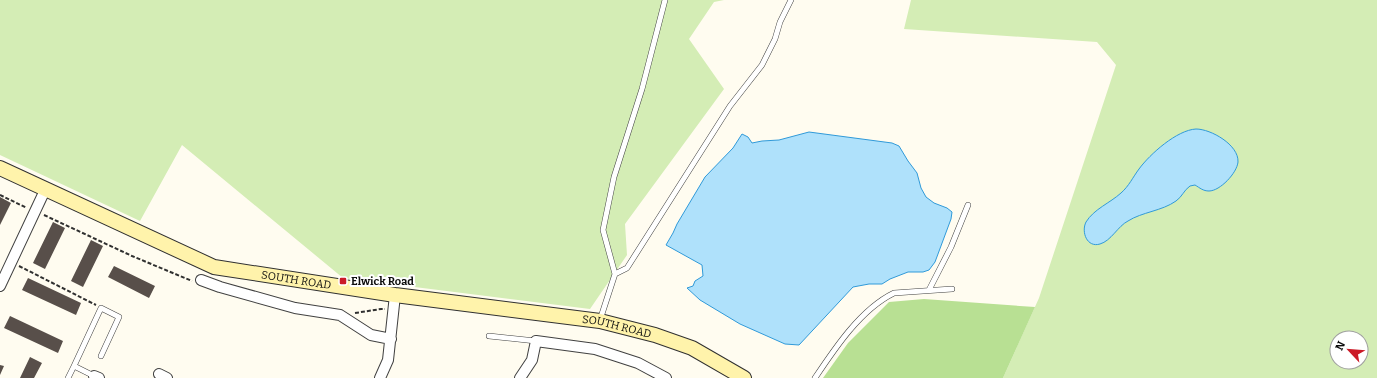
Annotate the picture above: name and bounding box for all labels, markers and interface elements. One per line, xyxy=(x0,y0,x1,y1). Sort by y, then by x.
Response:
street label: SOUTH ROAD xyxy=(260,268,332,292)
place label: Elwick Road xyxy=(351,275,414,288)
marker: Elwick Road xyxy=(338,276,348,286)
street label: SOUTH ROAD xyxy=(581,313,653,341)
north arrow xyxy=(1329,330,1369,370)
text: N xyxy=(1333,339,1348,353)

